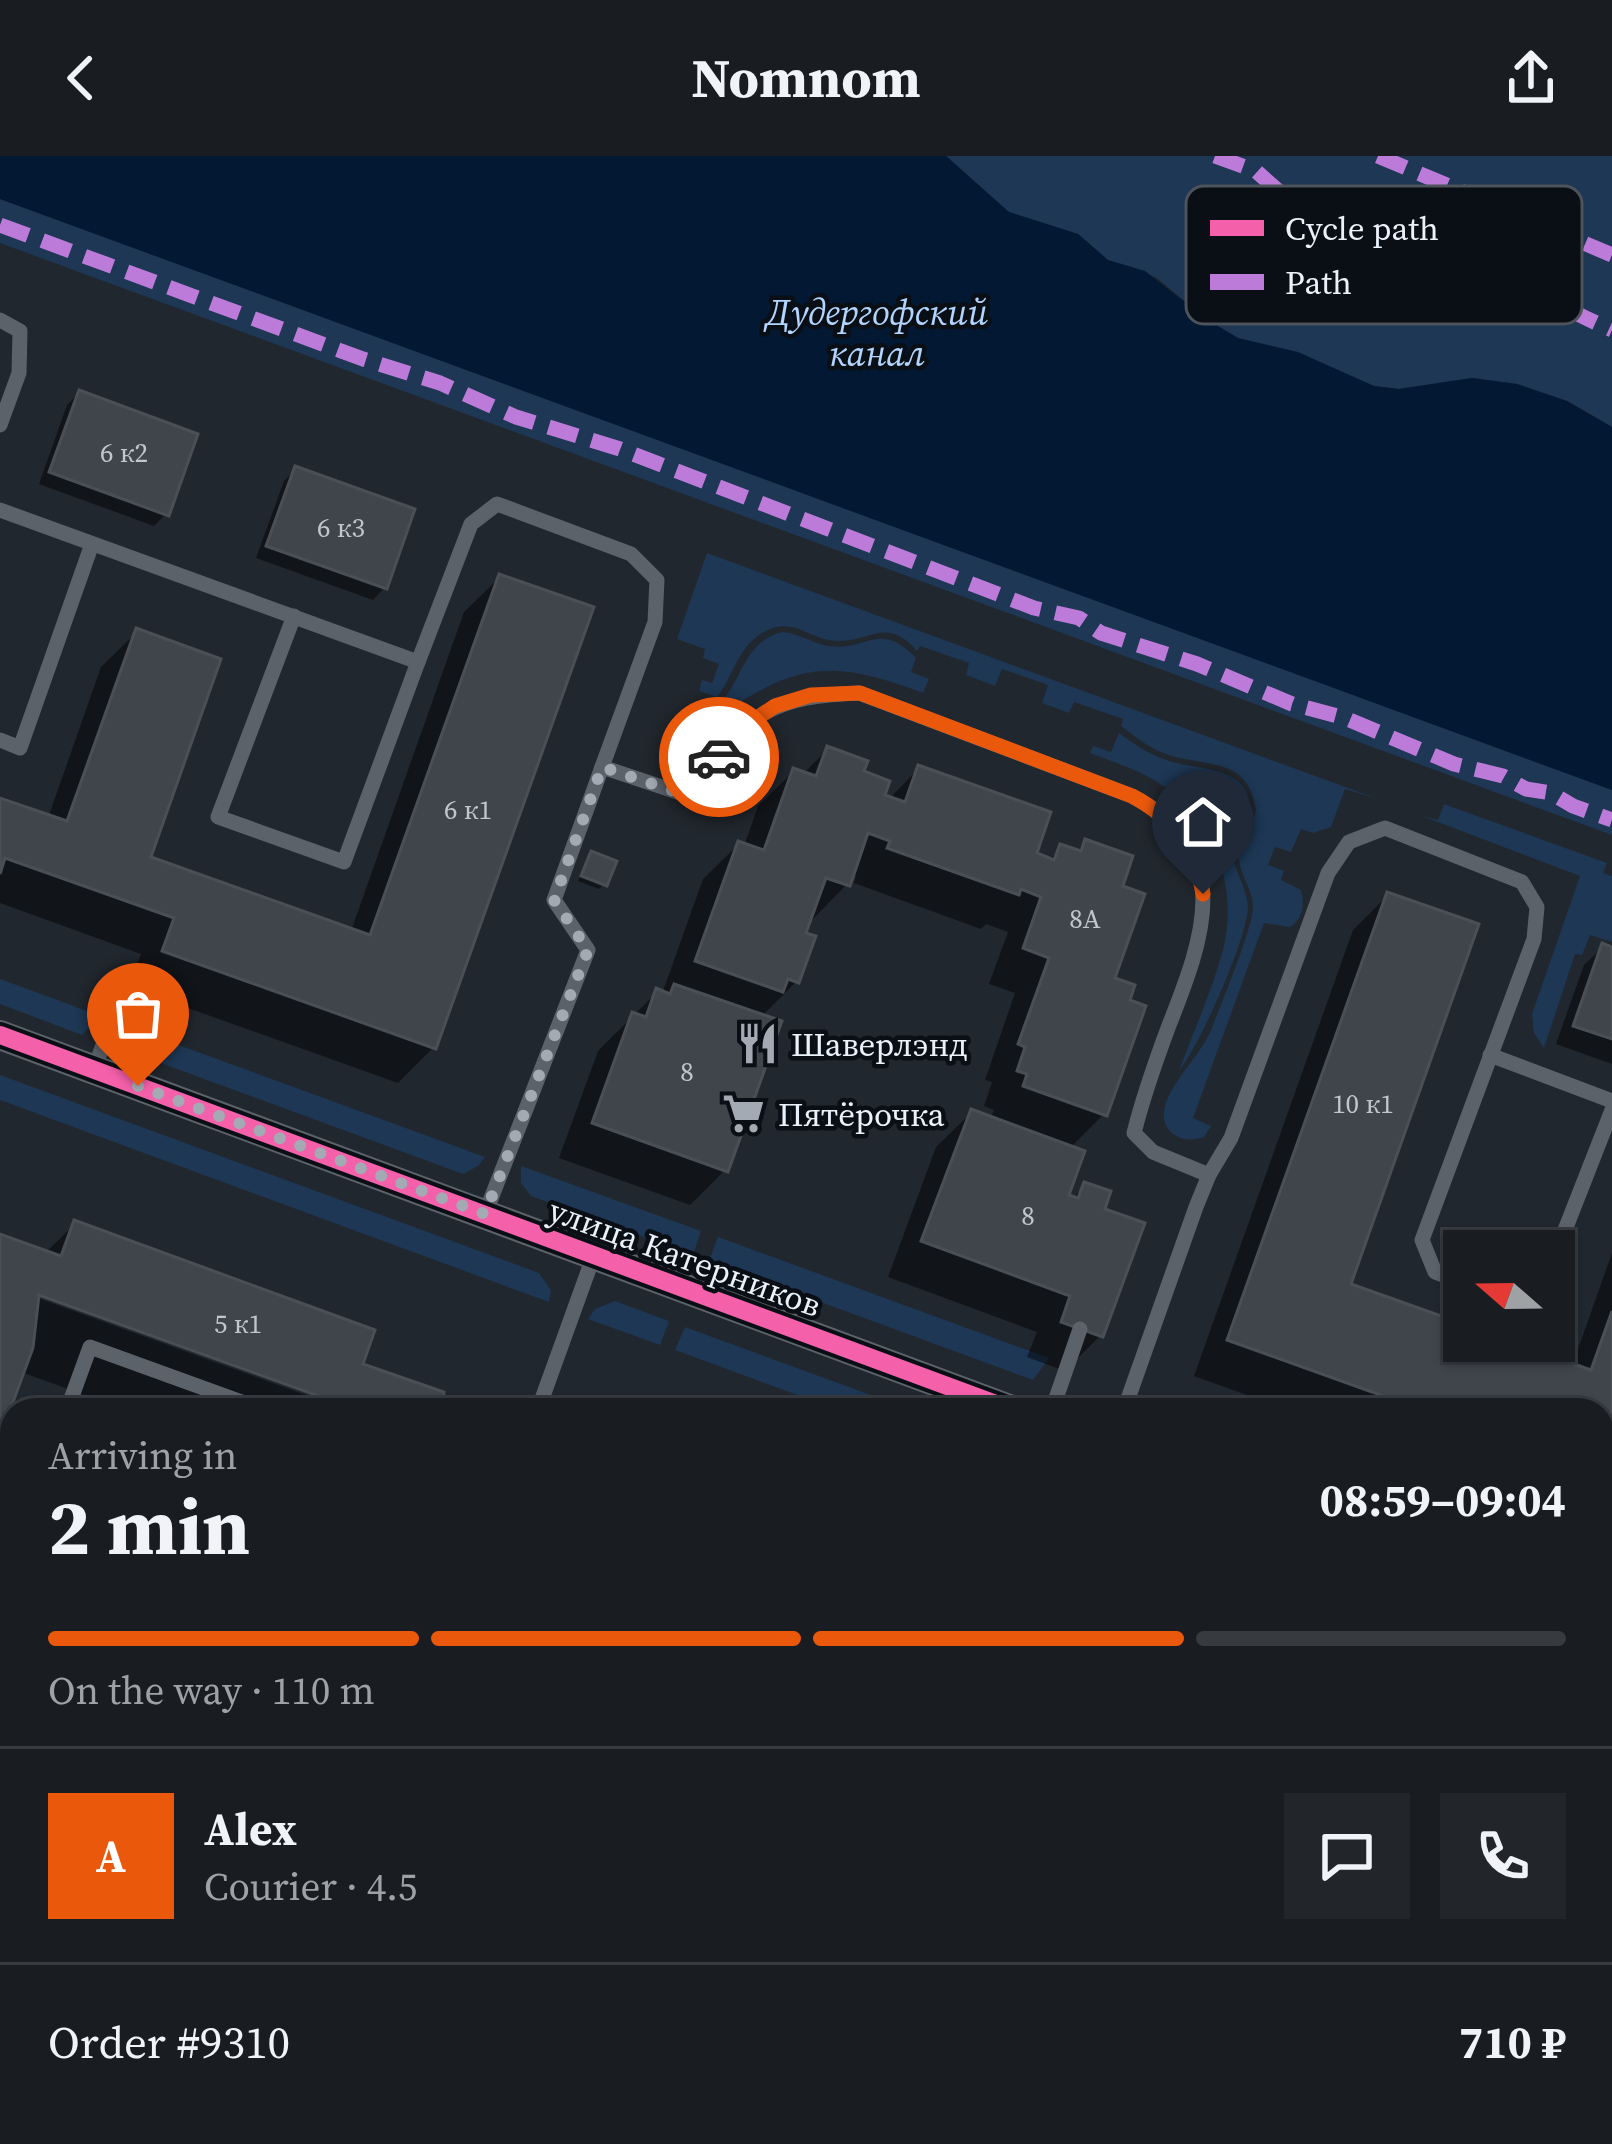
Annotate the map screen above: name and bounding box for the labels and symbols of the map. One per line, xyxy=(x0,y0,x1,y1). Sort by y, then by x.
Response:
legend xyxy=(1186,186,1582,324)
text: Cycle path xyxy=(1285,206,1439,251)
text: Path xyxy=(1285,260,1352,305)
water label: Дудергофский канал xyxy=(763,288,989,378)
house number: 6 к2 xyxy=(100,434,148,471)
house number: 6 к3 xyxy=(317,509,365,546)
courier xyxy=(659,697,779,817)
pin xyxy=(1152,771,1254,894)
house number: 6 к1 xyxy=(444,791,492,828)
house number: 8А xyxy=(1069,900,1101,937)
pin xyxy=(87,963,189,1086)
restaurant icon: Шаверлэнд xyxy=(734,1021,780,1067)
place label: Шаверлэнд xyxy=(791,1022,968,1067)
house number: 8 xyxy=(680,1053,694,1090)
house number: 10 к1 xyxy=(1332,1085,1394,1122)
supermarket icon: Пятёрочка xyxy=(721,1091,767,1137)
place label: Пятёрочка xyxy=(778,1092,945,1137)
street label: улица Катерников xyxy=(543,1187,827,1328)
house number: 8 xyxy=(1021,1197,1035,1234)
north arrow xyxy=(1443,1230,1575,1362)
house number: 5 к1 xyxy=(214,1305,262,1342)

